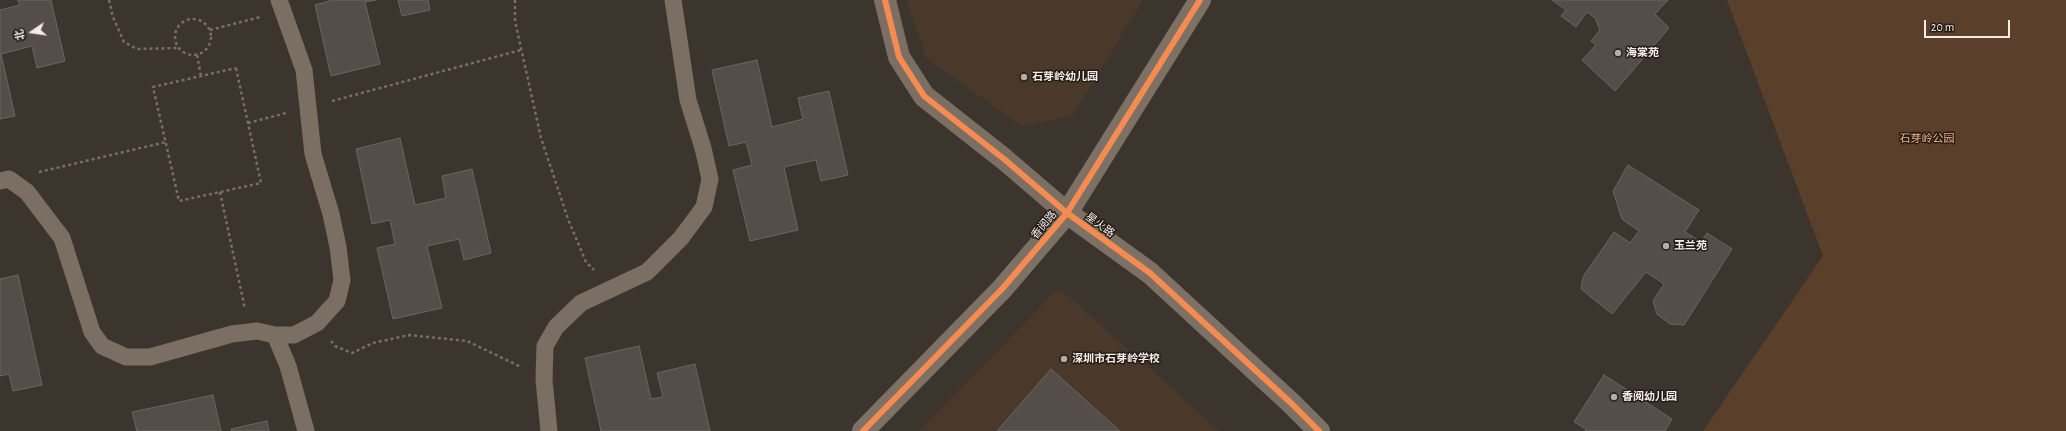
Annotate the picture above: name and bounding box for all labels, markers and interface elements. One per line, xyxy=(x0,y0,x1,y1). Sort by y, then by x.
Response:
north arrow xyxy=(12,12,52,52)
scale bar xyxy=(1926,12,2012,38)
text: 20 m xyxy=(1931,21,1954,33)
text: 北 xyxy=(13,28,26,41)
place label: 海棠苑 xyxy=(1626,46,1659,60)
marker: 海棠苑 xyxy=(1613,48,1623,58)
place label: 石芽岭幼儿园 xyxy=(1032,70,1098,84)
marker: 石芽岭幼儿园 xyxy=(1019,72,1029,82)
park label: 石芽岭公园 xyxy=(1900,132,1954,146)
street label: 香阅路 xyxy=(1028,208,1060,242)
street label: 星火路 xyxy=(1083,210,1117,240)
place label: 玉兰苑 xyxy=(1674,239,1707,253)
marker: 玉兰苑 xyxy=(1661,241,1671,251)
place label: 深圳市石芽岭学校 xyxy=(1072,352,1160,366)
marker: 深圳市石芽岭学校 xyxy=(1059,354,1069,364)
place label: 香阅幼儿园 xyxy=(1622,390,1677,404)
marker: 香阅幼儿园 xyxy=(1609,392,1619,402)

